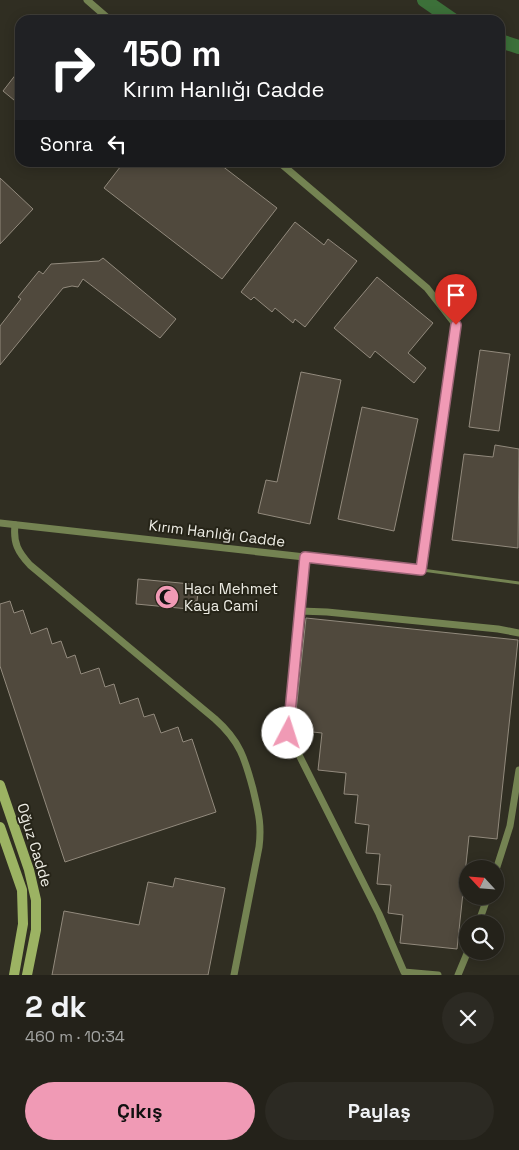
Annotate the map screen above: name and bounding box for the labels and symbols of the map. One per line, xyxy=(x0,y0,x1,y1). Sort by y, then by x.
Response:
pin xyxy=(435,274,477,325)
street label: Kırım Hanlığı Cadde xyxy=(148,515,286,551)
place label: Hacı Mehmet Kaya Cami xyxy=(184,579,278,615)
mosque icon: Hacı Mehmet Kaya Cami xyxy=(154,584,180,610)
position arrow xyxy=(261,706,313,758)
street label: Oğuz Cadde xyxy=(13,801,57,889)
north arrow xyxy=(459,860,504,905)

